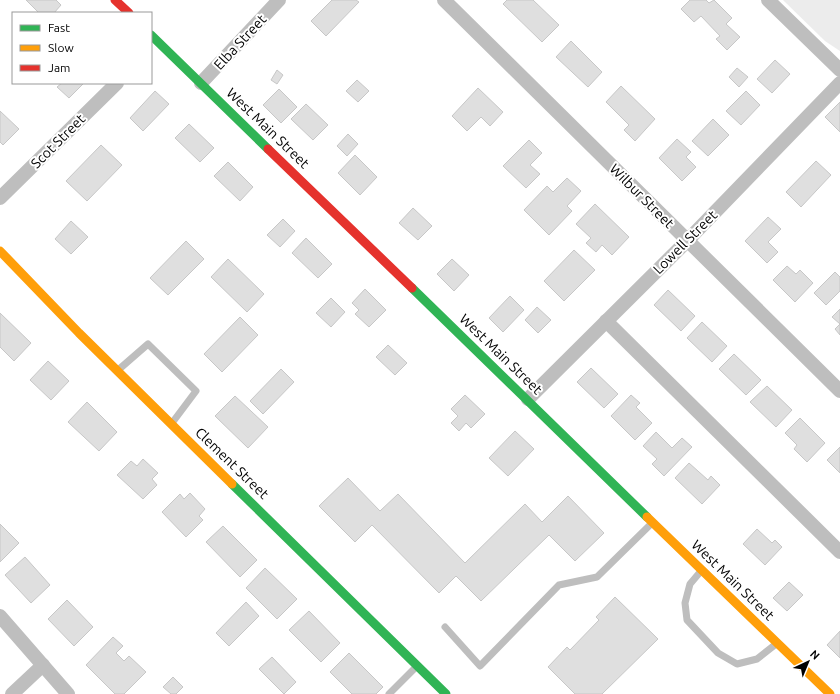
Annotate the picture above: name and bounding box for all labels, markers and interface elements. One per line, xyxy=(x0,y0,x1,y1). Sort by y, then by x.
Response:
street label: Elba Street xyxy=(211,11,270,73)
legend xyxy=(12,12,152,84)
text: Fast xyxy=(48,21,70,34)
text: Slow xyxy=(48,41,74,54)
text: Jam xyxy=(48,61,70,74)
street label: West Main Street xyxy=(223,85,313,172)
street label: Scot Street xyxy=(28,110,89,171)
street label: Wilbur Street xyxy=(607,161,678,232)
street label: Lowell Street xyxy=(650,206,721,277)
street label: West Main Street xyxy=(456,311,546,398)
street label: Clement Street xyxy=(192,424,272,502)
street label: West Main Street xyxy=(688,537,778,624)
north arrow xyxy=(788,642,828,682)
text: N xyxy=(808,648,822,662)

